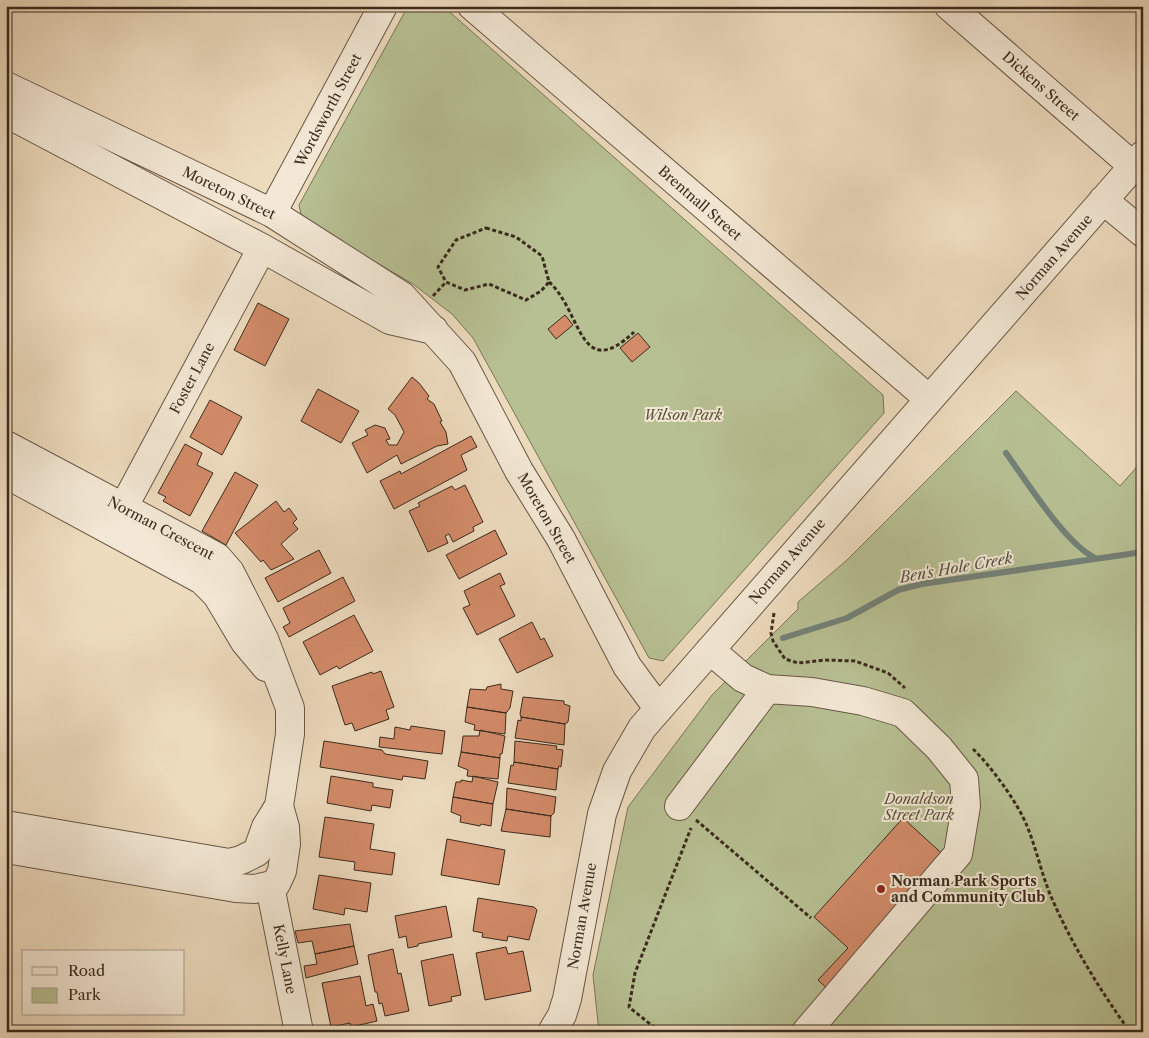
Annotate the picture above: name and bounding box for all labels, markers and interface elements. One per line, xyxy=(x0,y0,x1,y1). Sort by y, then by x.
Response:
street label: Dickens Street xyxy=(999,48,1083,125)
street label: Wordsworth Street xyxy=(290,50,365,171)
street label: Brentnall Street xyxy=(655,162,746,244)
street label: Moreton Street xyxy=(179,163,279,223)
street label: Norman Avenue xyxy=(1012,210,1096,304)
street label: Foster Lane xyxy=(166,339,218,417)
park label: Wilson Park xyxy=(644,406,723,424)
street label: Moreton Street xyxy=(514,469,580,567)
street label: Norman Crescent xyxy=(105,492,217,564)
street label: Norman Avenue xyxy=(745,514,829,608)
water label: Ben's Hole Creek xyxy=(897,548,1014,587)
park label: Donaldson Street Park xyxy=(883,790,955,824)
street label: Norman Avenue xyxy=(564,861,600,971)
place label: Norman Park Sports and Community Club xyxy=(891,872,1045,906)
marker: Norman Park Sports and Community Club xyxy=(875,883,887,895)
street label: Kelly Lane xyxy=(269,923,301,996)
legend xyxy=(22,950,185,1016)
text: Road xyxy=(68,961,105,980)
text: Park xyxy=(68,985,102,1004)

